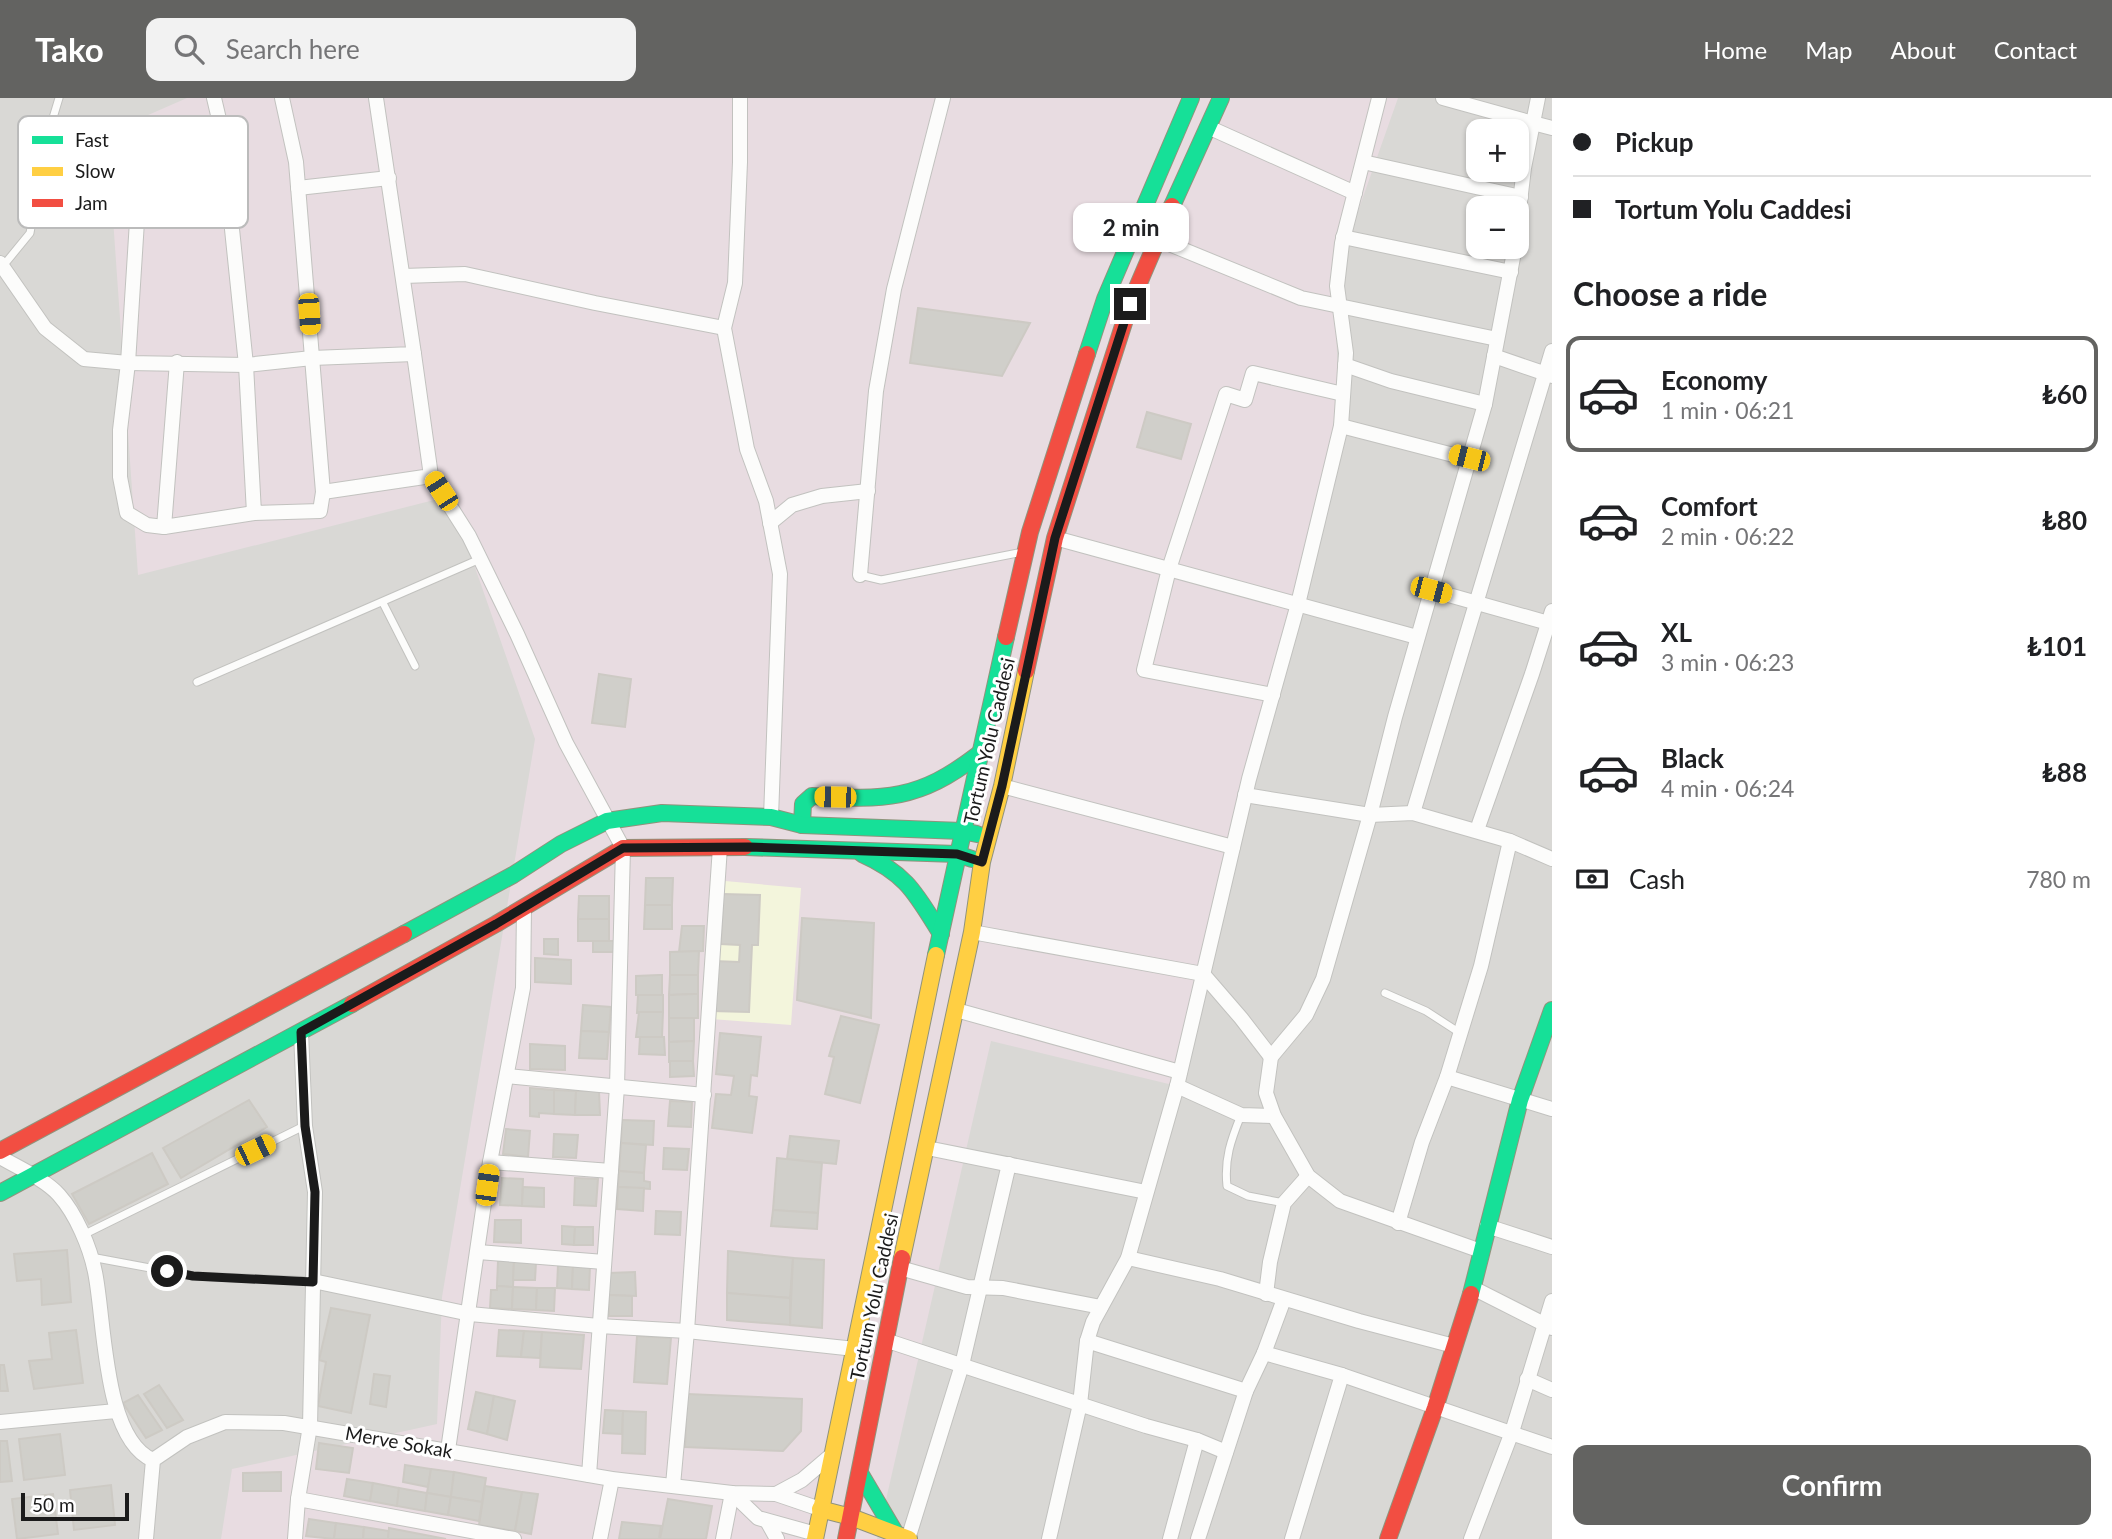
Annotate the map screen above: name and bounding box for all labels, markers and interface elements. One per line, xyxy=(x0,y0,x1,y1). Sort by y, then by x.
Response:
search box xyxy=(146,18,636,81)
text: Tako xyxy=(35,29,104,69)
icon: search xyxy=(170,30,208,68)
text: Search here xyxy=(226,33,360,65)
text: Home xyxy=(1703,35,1767,64)
text: Map xyxy=(1805,35,1853,64)
text: About xyxy=(1891,35,1956,64)
text: Contact xyxy=(1994,35,2077,64)
legend xyxy=(18,116,248,228)
map controls xyxy=(1466,119,1529,259)
button: + xyxy=(1466,119,1529,182)
text: Pickup xyxy=(1615,126,1694,158)
text: Fast xyxy=(75,128,109,151)
text: Slow xyxy=(75,159,115,182)
text: Jam xyxy=(75,191,108,214)
text: Tortum Yolu Caddesi xyxy=(1615,193,1852,225)
button: − xyxy=(1466,196,1529,259)
callout: 2 min xyxy=(1072,202,1188,252)
text: 2 min xyxy=(1102,213,1160,241)
text: Choose a ride xyxy=(1573,274,1767,313)
route end xyxy=(1114,288,1146,320)
car xyxy=(298,292,321,336)
icon: car xyxy=(1577,363,1640,426)
text: Economy xyxy=(1661,364,1767,396)
text: ₺60 xyxy=(2042,378,2087,410)
text: 1 min · 06:21 xyxy=(1661,396,1794,424)
car xyxy=(1447,443,1492,473)
car xyxy=(421,468,462,514)
icon: car xyxy=(1577,489,1640,552)
text: Comfort xyxy=(1661,490,1758,522)
text: ₺80 xyxy=(2042,504,2087,536)
text: 2 min · 06:22 xyxy=(1661,522,1794,550)
car xyxy=(1408,574,1455,606)
icon: car xyxy=(1577,615,1640,678)
text: XL xyxy=(1661,616,1692,648)
text: ₺101 xyxy=(2027,630,2087,662)
text: 3 min · 06:23 xyxy=(1661,648,1794,676)
street label: Tortum Yolu Caddesi xyxy=(958,655,1019,827)
icon: car xyxy=(1577,741,1640,804)
text: Black xyxy=(1661,742,1724,774)
text: ₺88 xyxy=(2042,756,2087,788)
text: 4 min · 06:24 xyxy=(1661,774,1794,802)
car xyxy=(814,786,857,808)
icon: cash xyxy=(1573,860,1611,898)
text: Cash xyxy=(1629,863,1685,895)
text: 780 m xyxy=(2026,865,2091,893)
car xyxy=(232,1131,279,1169)
car xyxy=(474,1163,501,1207)
street label: Tortum Yolu Caddesi xyxy=(845,1211,902,1383)
route start xyxy=(151,1255,183,1287)
street label: Merve Sokak xyxy=(344,1421,455,1462)
button: Confirm xyxy=(1573,1445,2091,1525)
scale bar xyxy=(21,1490,130,1522)
text: 50 m xyxy=(32,1493,75,1516)

